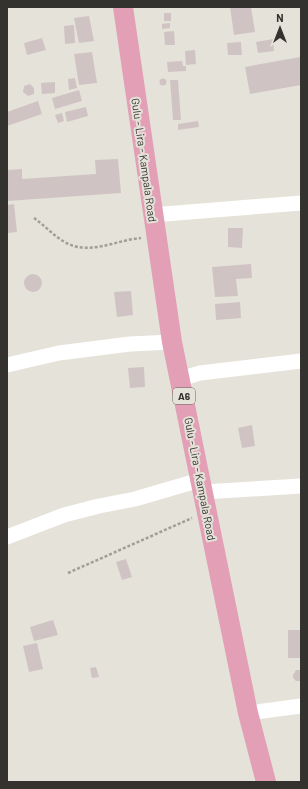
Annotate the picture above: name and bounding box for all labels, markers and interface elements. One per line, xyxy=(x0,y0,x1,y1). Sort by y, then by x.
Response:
north arrow xyxy=(260,8,300,48)
text: N xyxy=(276,11,284,24)
street label: Gulu - Lira - Kampala Road xyxy=(129,97,160,223)
road number: A6 xyxy=(173,388,195,404)
street label: Gulu - Lira - Kampala Road xyxy=(182,416,219,541)

